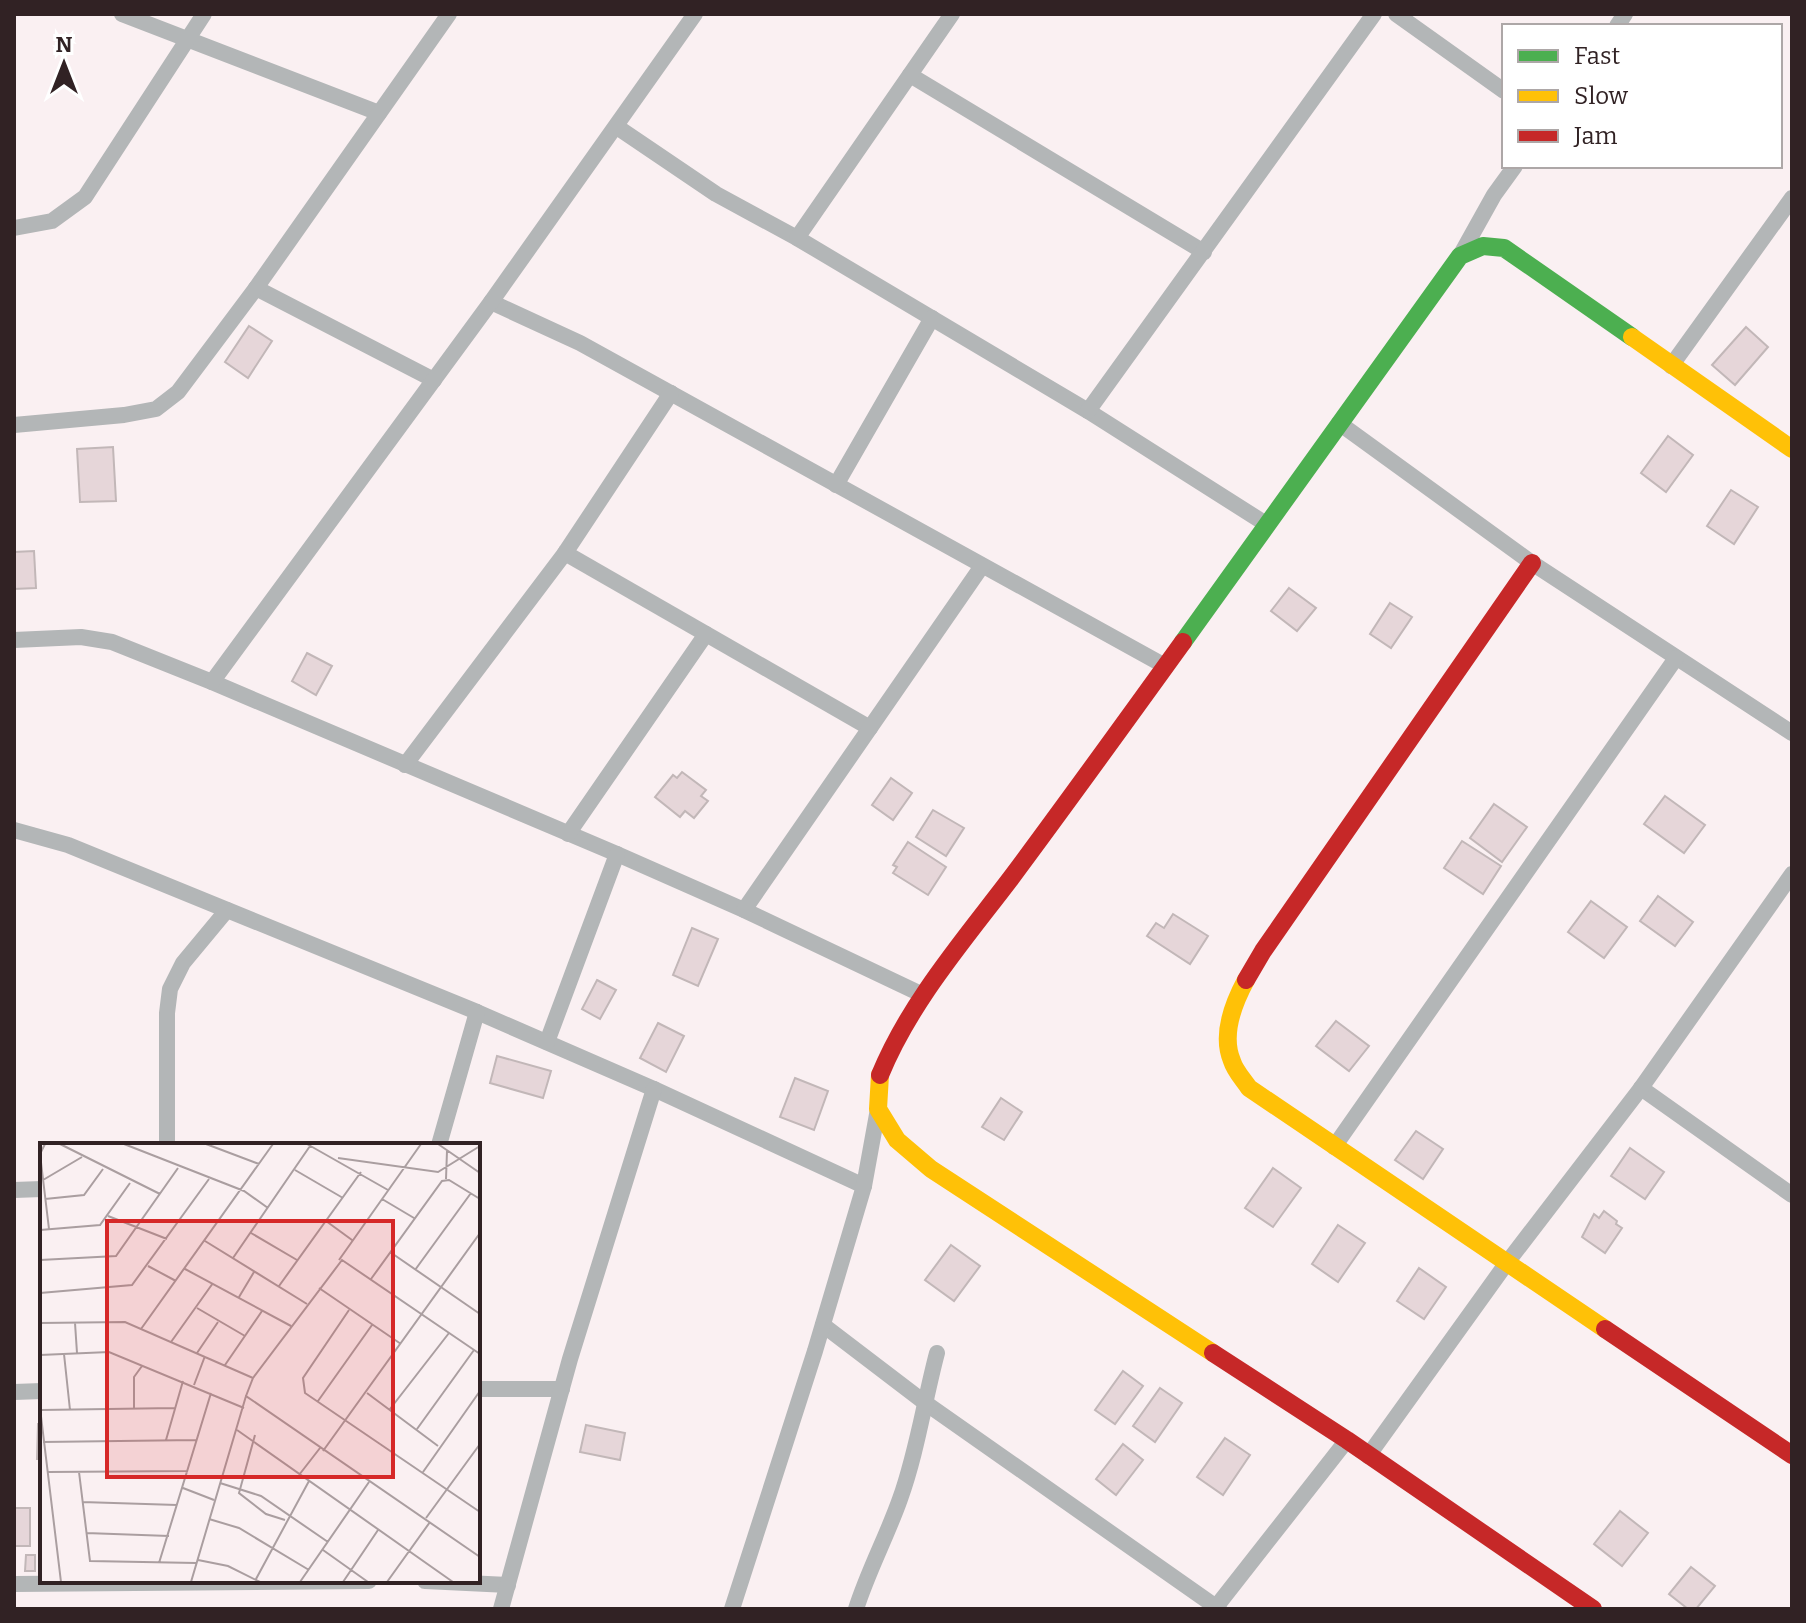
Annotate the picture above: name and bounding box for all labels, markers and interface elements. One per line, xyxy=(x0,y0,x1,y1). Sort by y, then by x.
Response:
north arrow xyxy=(24,24,104,104)
legend xyxy=(1502,24,1782,168)
text: N xyxy=(56,31,73,58)
text: Fast xyxy=(1574,42,1620,70)
text: Slow xyxy=(1574,82,1629,110)
text: Jam xyxy=(1573,122,1618,150)
inset map xyxy=(40,1143,480,1583)

